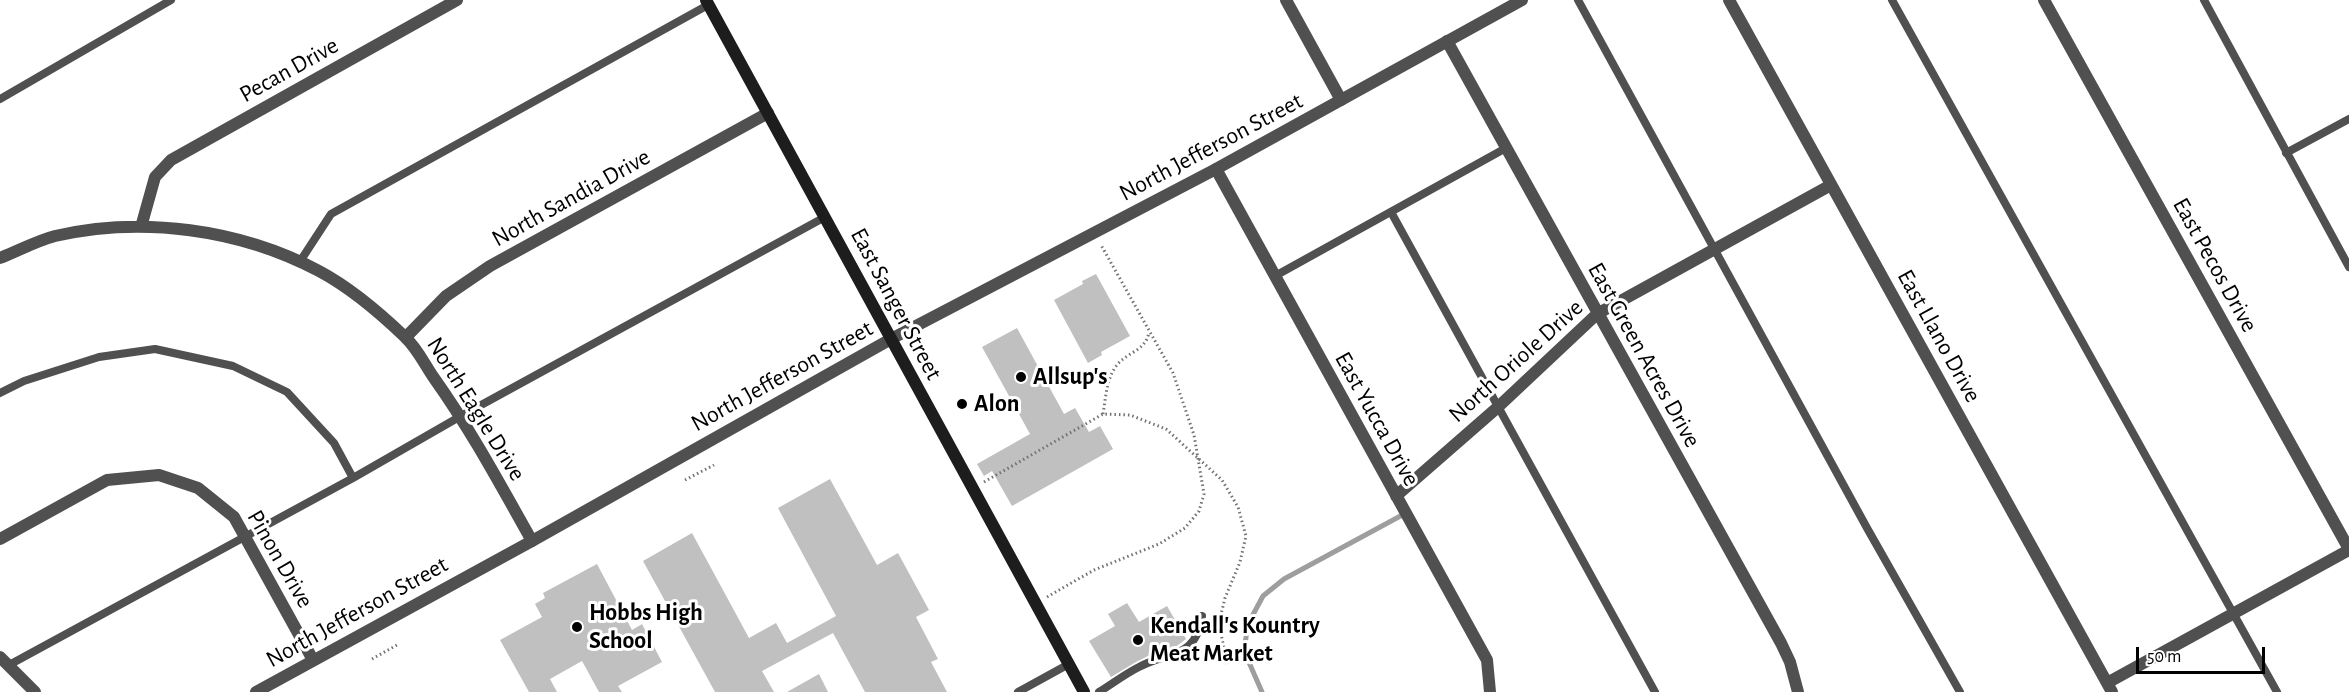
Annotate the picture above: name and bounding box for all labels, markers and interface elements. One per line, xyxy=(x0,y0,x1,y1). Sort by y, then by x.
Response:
street label: Pecan Drive xyxy=(235,31,343,109)
street label: North Jefferson Street xyxy=(1114,87,1308,207)
street label: North Sandia Drive xyxy=(487,143,655,253)
street label: East Pecos Drive xyxy=(2166,193,2264,337)
street label: East Sanger Street xyxy=(844,223,948,385)
street label: East Green Acres Drive xyxy=(1581,258,1707,452)
street label: East Llano Drive xyxy=(1891,265,1987,407)
street label: North Oriole Drive xyxy=(1443,293,1589,429)
street label: North Jefferson Street xyxy=(686,314,878,438)
street label: North Eagle Drive xyxy=(420,332,532,486)
street label: East Yucca Drive xyxy=(1328,347,1426,491)
place label: Allsup's xyxy=(1033,363,1108,391)
marker: Allsup's xyxy=(1014,370,1028,384)
place label: Alon xyxy=(974,390,1019,418)
marker: Alon xyxy=(955,397,969,411)
street label: Pinon Drive xyxy=(240,505,320,613)
street label: North Jefferson Street xyxy=(261,550,453,674)
place label: Hobbs High School xyxy=(589,599,703,655)
place label: Kendall's Kountry Meat Market xyxy=(1150,612,1320,668)
marker: Hobbs High School xyxy=(570,620,584,634)
marker: Kendall's Kountry Meat Market xyxy=(1131,633,1145,647)
scale bar xyxy=(2139,635,2268,673)
text: 50 m xyxy=(2147,648,2181,666)

